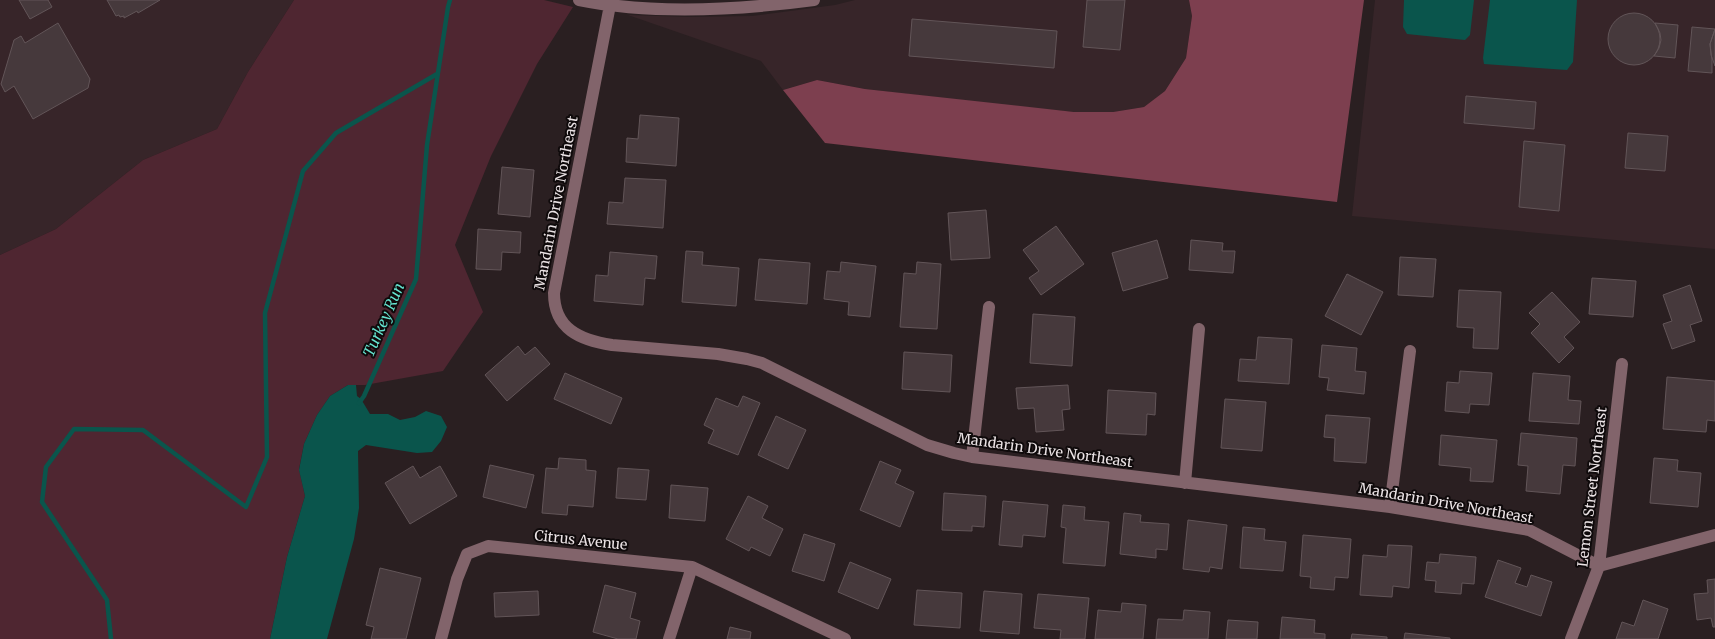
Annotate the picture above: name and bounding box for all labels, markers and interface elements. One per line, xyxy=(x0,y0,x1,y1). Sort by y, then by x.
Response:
street label: Mandarin Drive Northeast xyxy=(530,114,582,291)
water label: Turkey Run xyxy=(359,280,408,360)
street label: Lemon Street Northeast xyxy=(1573,405,1611,568)
street label: Mandarin Drive Northeast xyxy=(956,429,1134,471)
street label: Mandarin Drive Northeast xyxy=(1357,479,1535,527)
street label: Citrus Avenue xyxy=(534,526,628,554)

